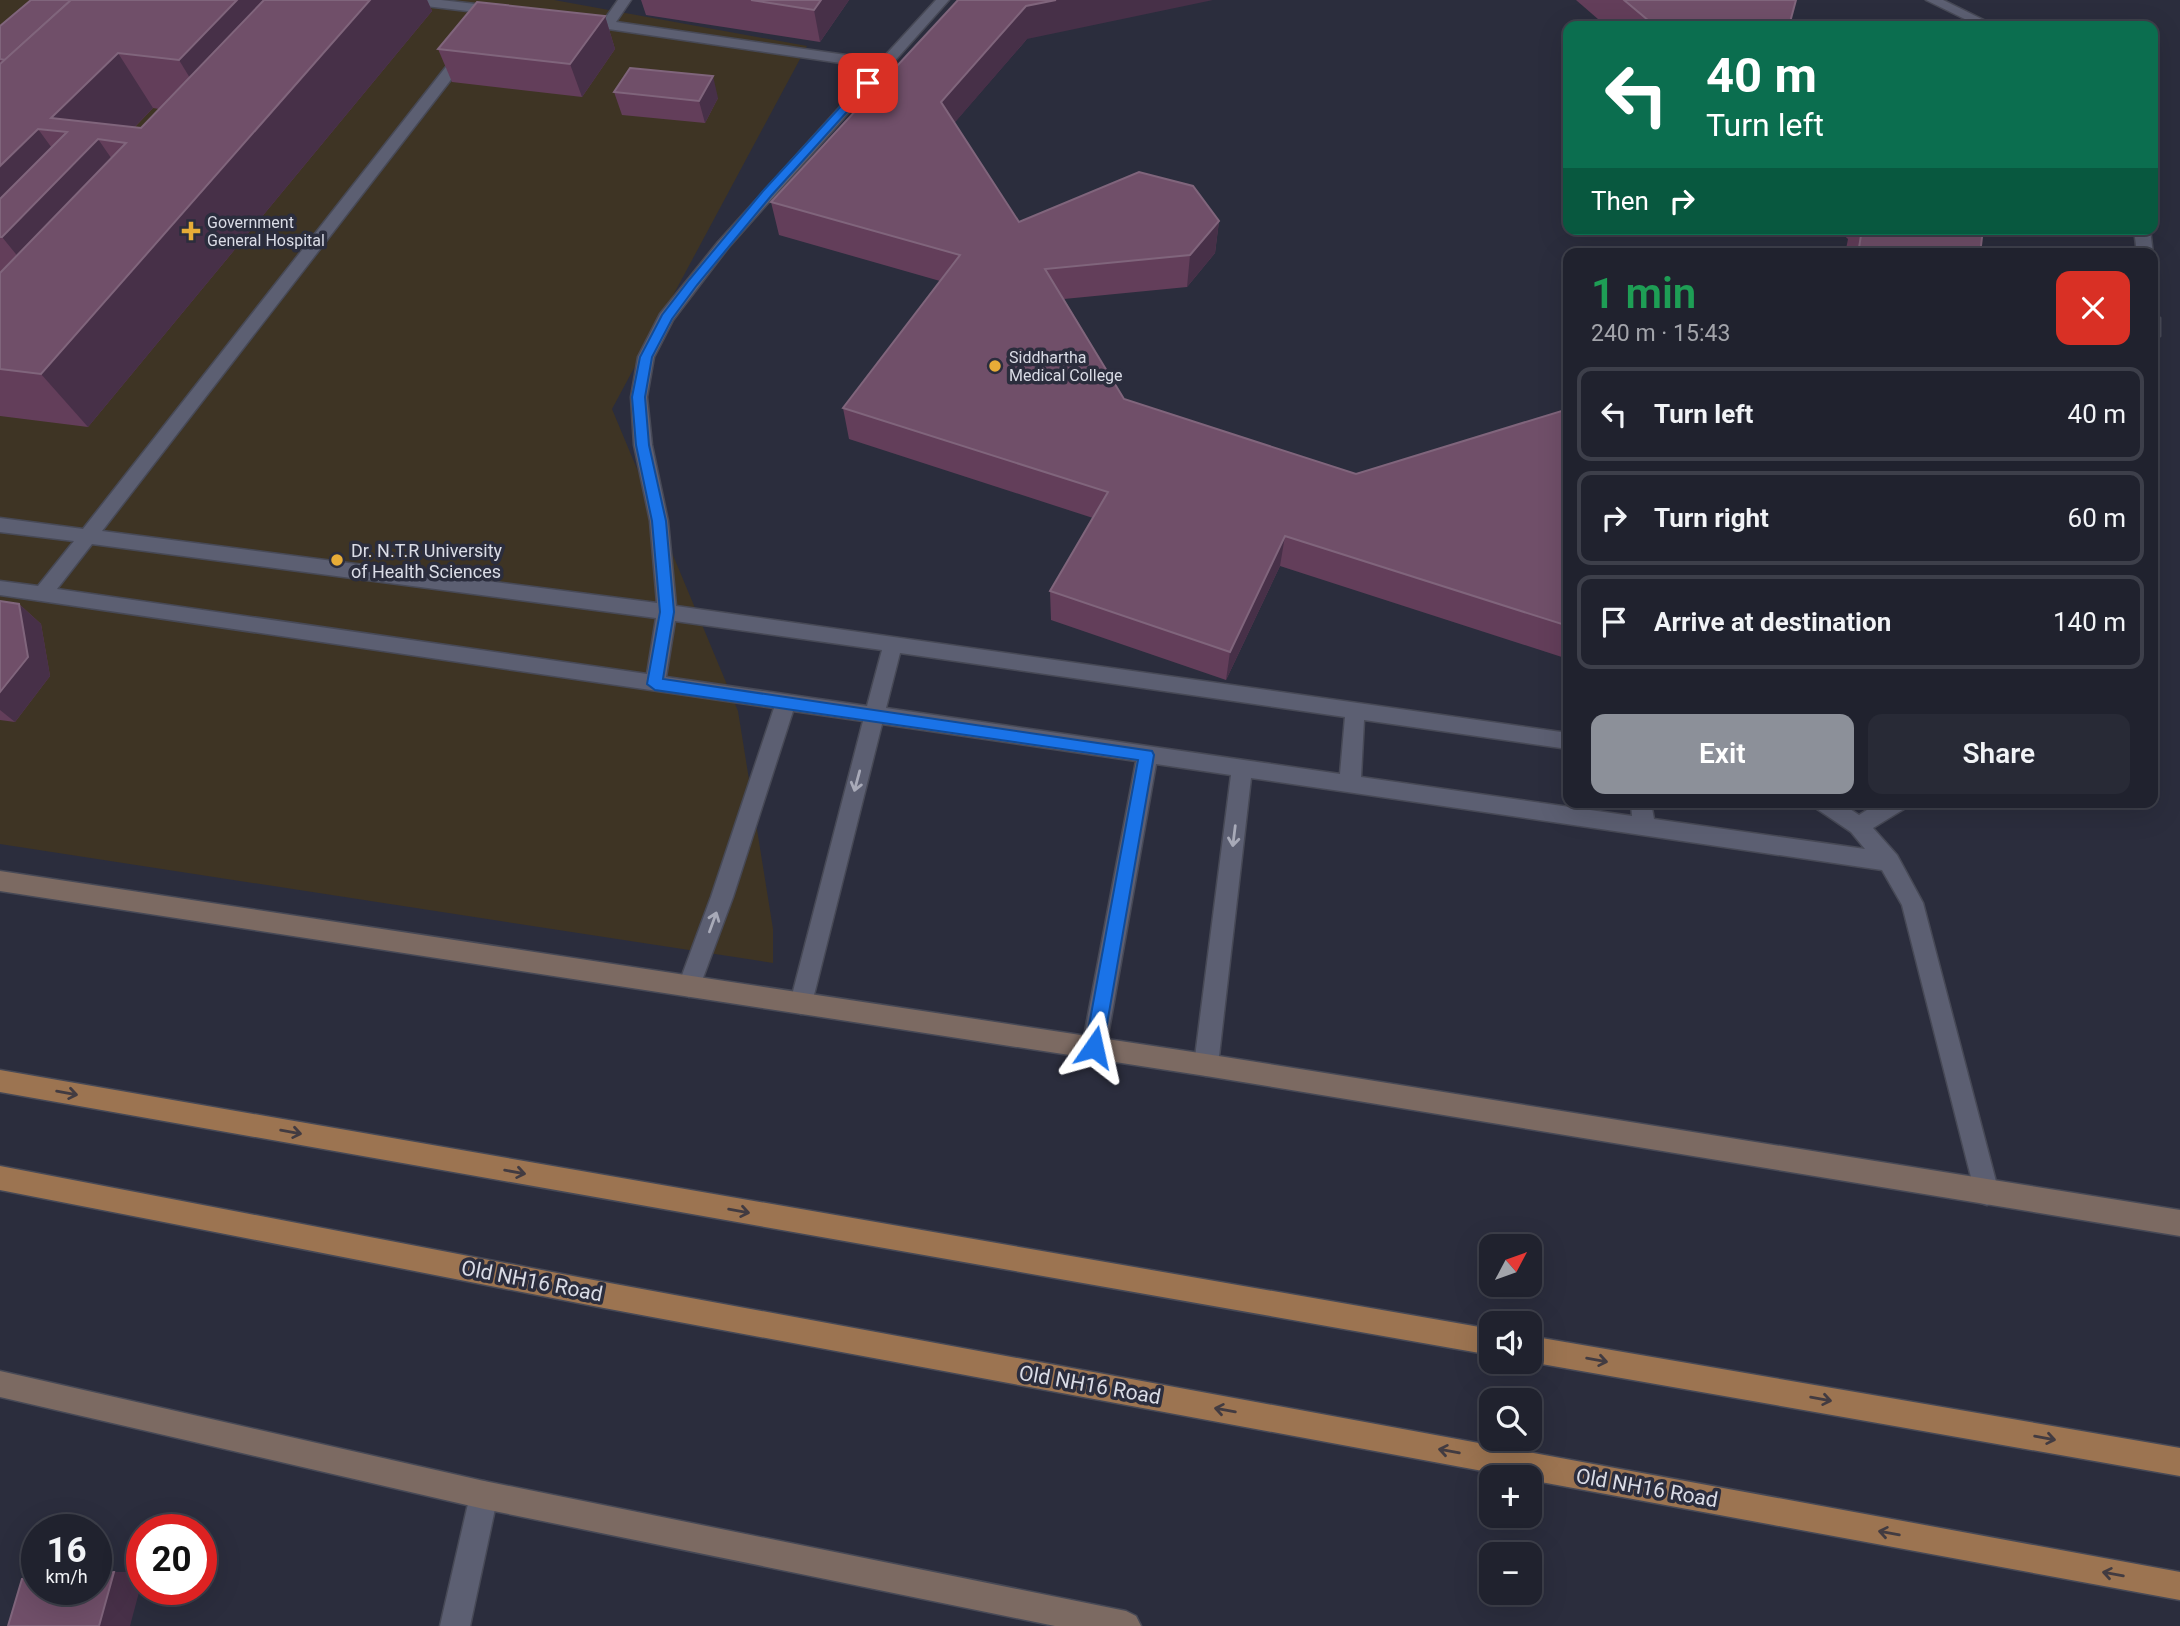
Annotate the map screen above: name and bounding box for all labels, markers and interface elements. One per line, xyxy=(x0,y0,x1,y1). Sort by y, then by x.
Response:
text: 40 m xyxy=(1706,47,1817,104)
icon: left xyxy=(1591,49,1682,140)
pin xyxy=(838,53,898,113)
icon: arrive xyxy=(849,64,887,102)
text: Turn left xyxy=(1706,106,1824,144)
icon: right xyxy=(1663,182,1701,220)
text: Then xyxy=(1591,186,1649,216)
place label: Government General Hospital xyxy=(207,213,325,250)
marker: Government General Hospital xyxy=(181,221,201,241)
text: 1 min xyxy=(1591,269,1696,318)
button: close xyxy=(2056,271,2130,345)
text: 240 m · 15:43 xyxy=(1591,320,1730,347)
place label: Siddhartha Medical College xyxy=(1009,348,1123,385)
marker: Siddhartha Medical College xyxy=(987,358,1003,374)
icon: left xyxy=(1595,395,1633,433)
text: Turn left xyxy=(1654,399,1753,429)
text: 40 m xyxy=(2068,399,2126,429)
icon: right xyxy=(1595,499,1633,537)
text: Turn right xyxy=(1654,503,1769,533)
text: 60 m xyxy=(2068,503,2126,533)
place label: Dr. N.T.R University of Health Sciences xyxy=(351,540,503,582)
marker: Dr. N.T.R University of Health Sciences xyxy=(329,552,345,568)
icon: arrive xyxy=(1595,603,1633,641)
text: Arrive at destination xyxy=(1654,607,1891,637)
text: 140 m xyxy=(2053,607,2126,637)
button: Exit xyxy=(1591,714,1854,794)
button: Share xyxy=(1868,714,2130,794)
one-way arrow xyxy=(849,770,862,792)
one-way arrow xyxy=(1227,824,1240,847)
one-way arrow xyxy=(708,911,720,933)
position arrow xyxy=(1057,1010,1131,1084)
one-way arrow xyxy=(55,1086,78,1100)
one-way arrow xyxy=(279,1126,302,1139)
one-way arrow xyxy=(503,1166,526,1179)
one-way arrow xyxy=(727,1205,750,1218)
north arrow xyxy=(1479,1234,1542,1297)
map controls xyxy=(1479,1234,1542,1605)
street label: Old NH16 Road xyxy=(459,1256,605,1306)
button: sound xyxy=(1479,1311,1542,1374)
one-way arrow xyxy=(1585,1354,1608,1368)
street label: Old NH16 Road xyxy=(1017,1361,1163,1409)
button: search xyxy=(1479,1388,1542,1451)
one-way arrow xyxy=(1809,1393,1832,1407)
one-way arrow xyxy=(1214,1402,1237,1416)
one-way arrow xyxy=(2033,1432,2056,1446)
one-way arrow xyxy=(1438,1444,1461,1457)
street label: Old NH16 Road xyxy=(1574,1464,1720,1512)
button: + xyxy=(1479,1465,1542,1528)
speed limit sign: 20 xyxy=(126,1514,217,1605)
one-way arrow xyxy=(1878,1525,1901,1539)
text: 16 xyxy=(46,1530,87,1571)
button: − xyxy=(1479,1542,1542,1605)
text: km/h xyxy=(45,1566,88,1587)
one-way arrow xyxy=(2102,1567,2125,1580)

